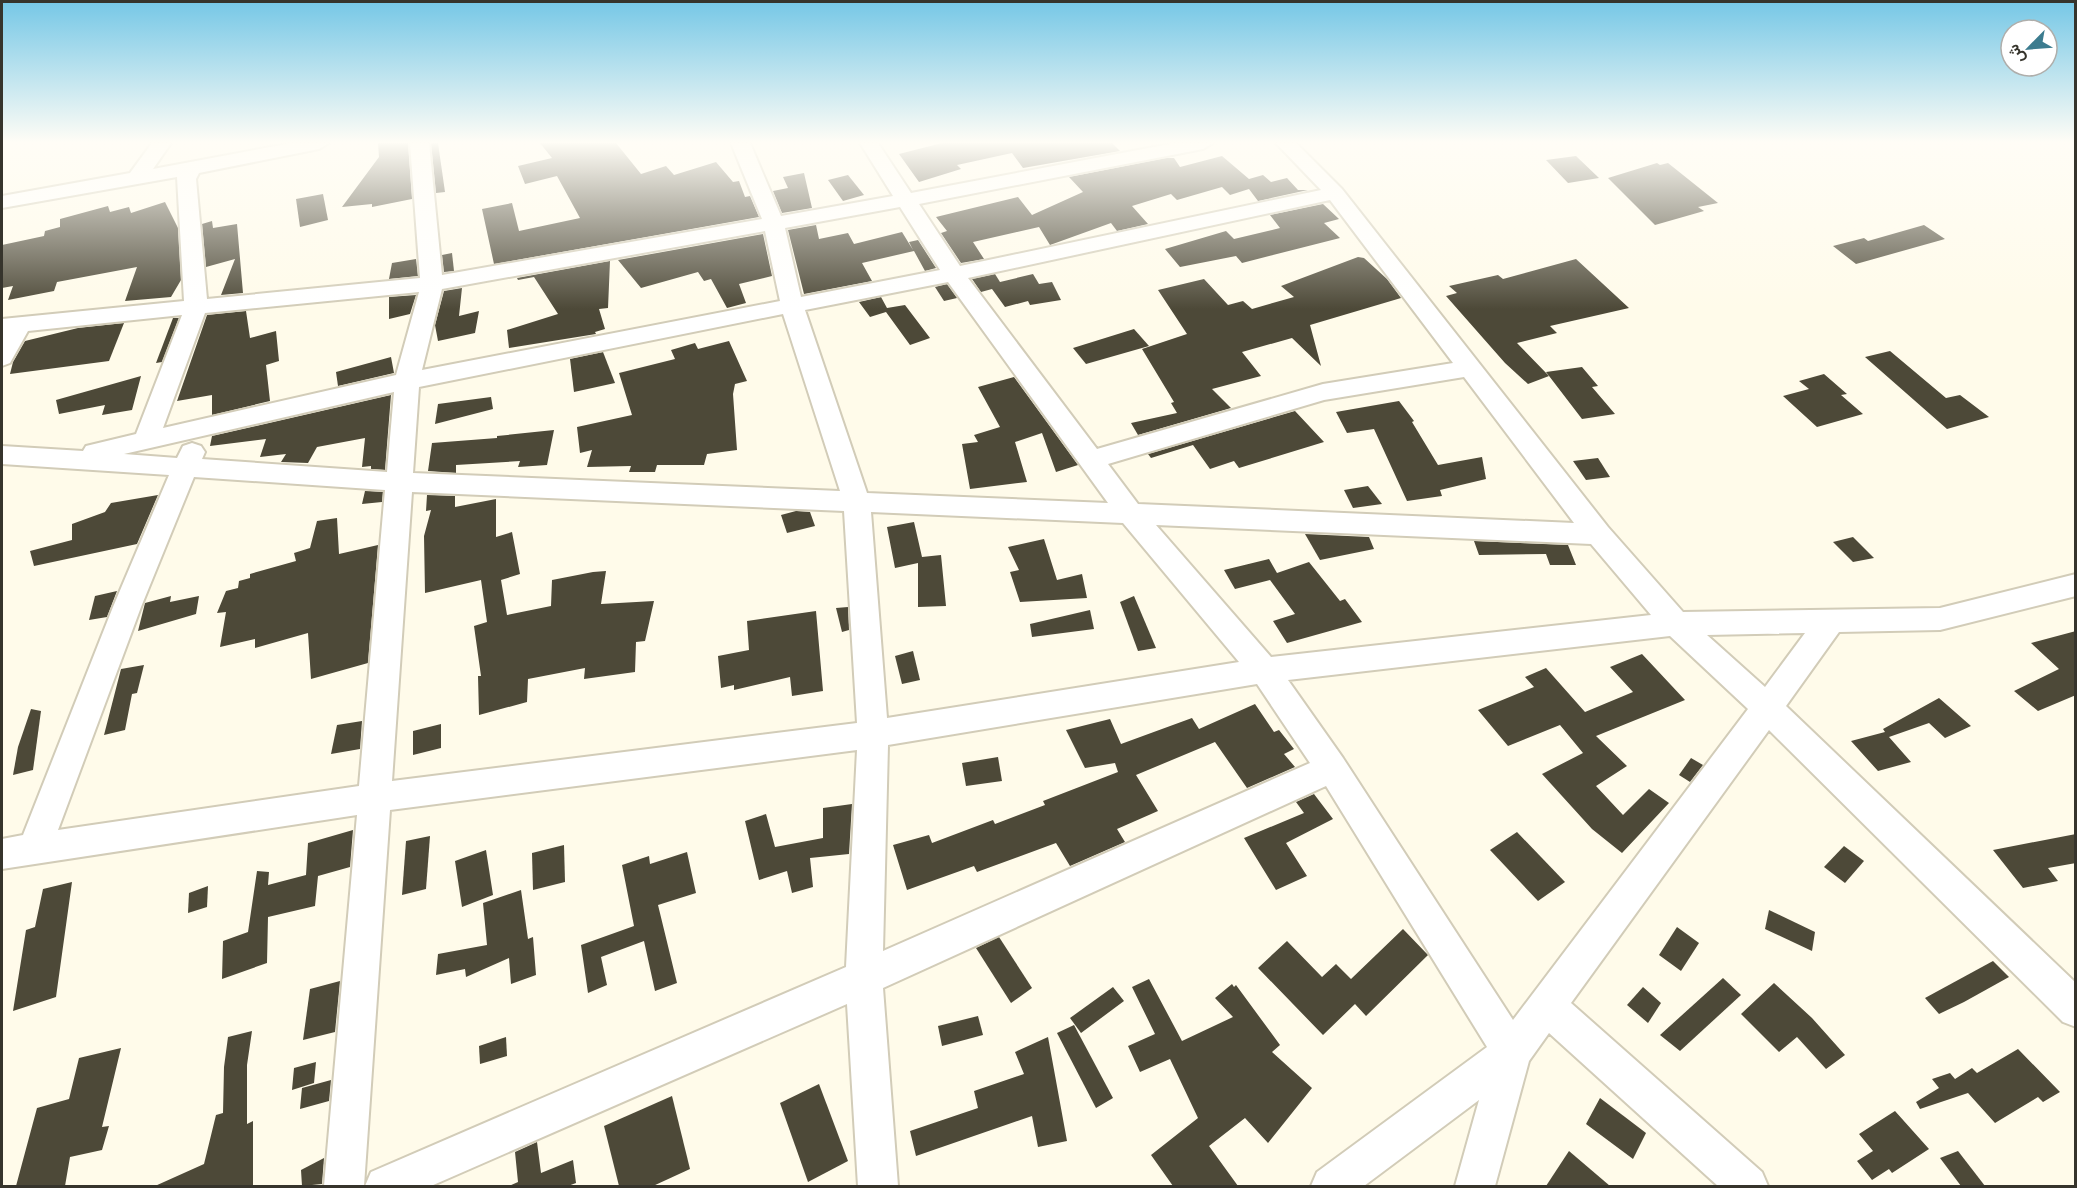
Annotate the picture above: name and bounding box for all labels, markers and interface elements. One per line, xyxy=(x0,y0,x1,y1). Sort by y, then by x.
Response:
north arrow xyxy=(1999,18,2059,78)
text: ش xyxy=(2003,41,2029,67)

